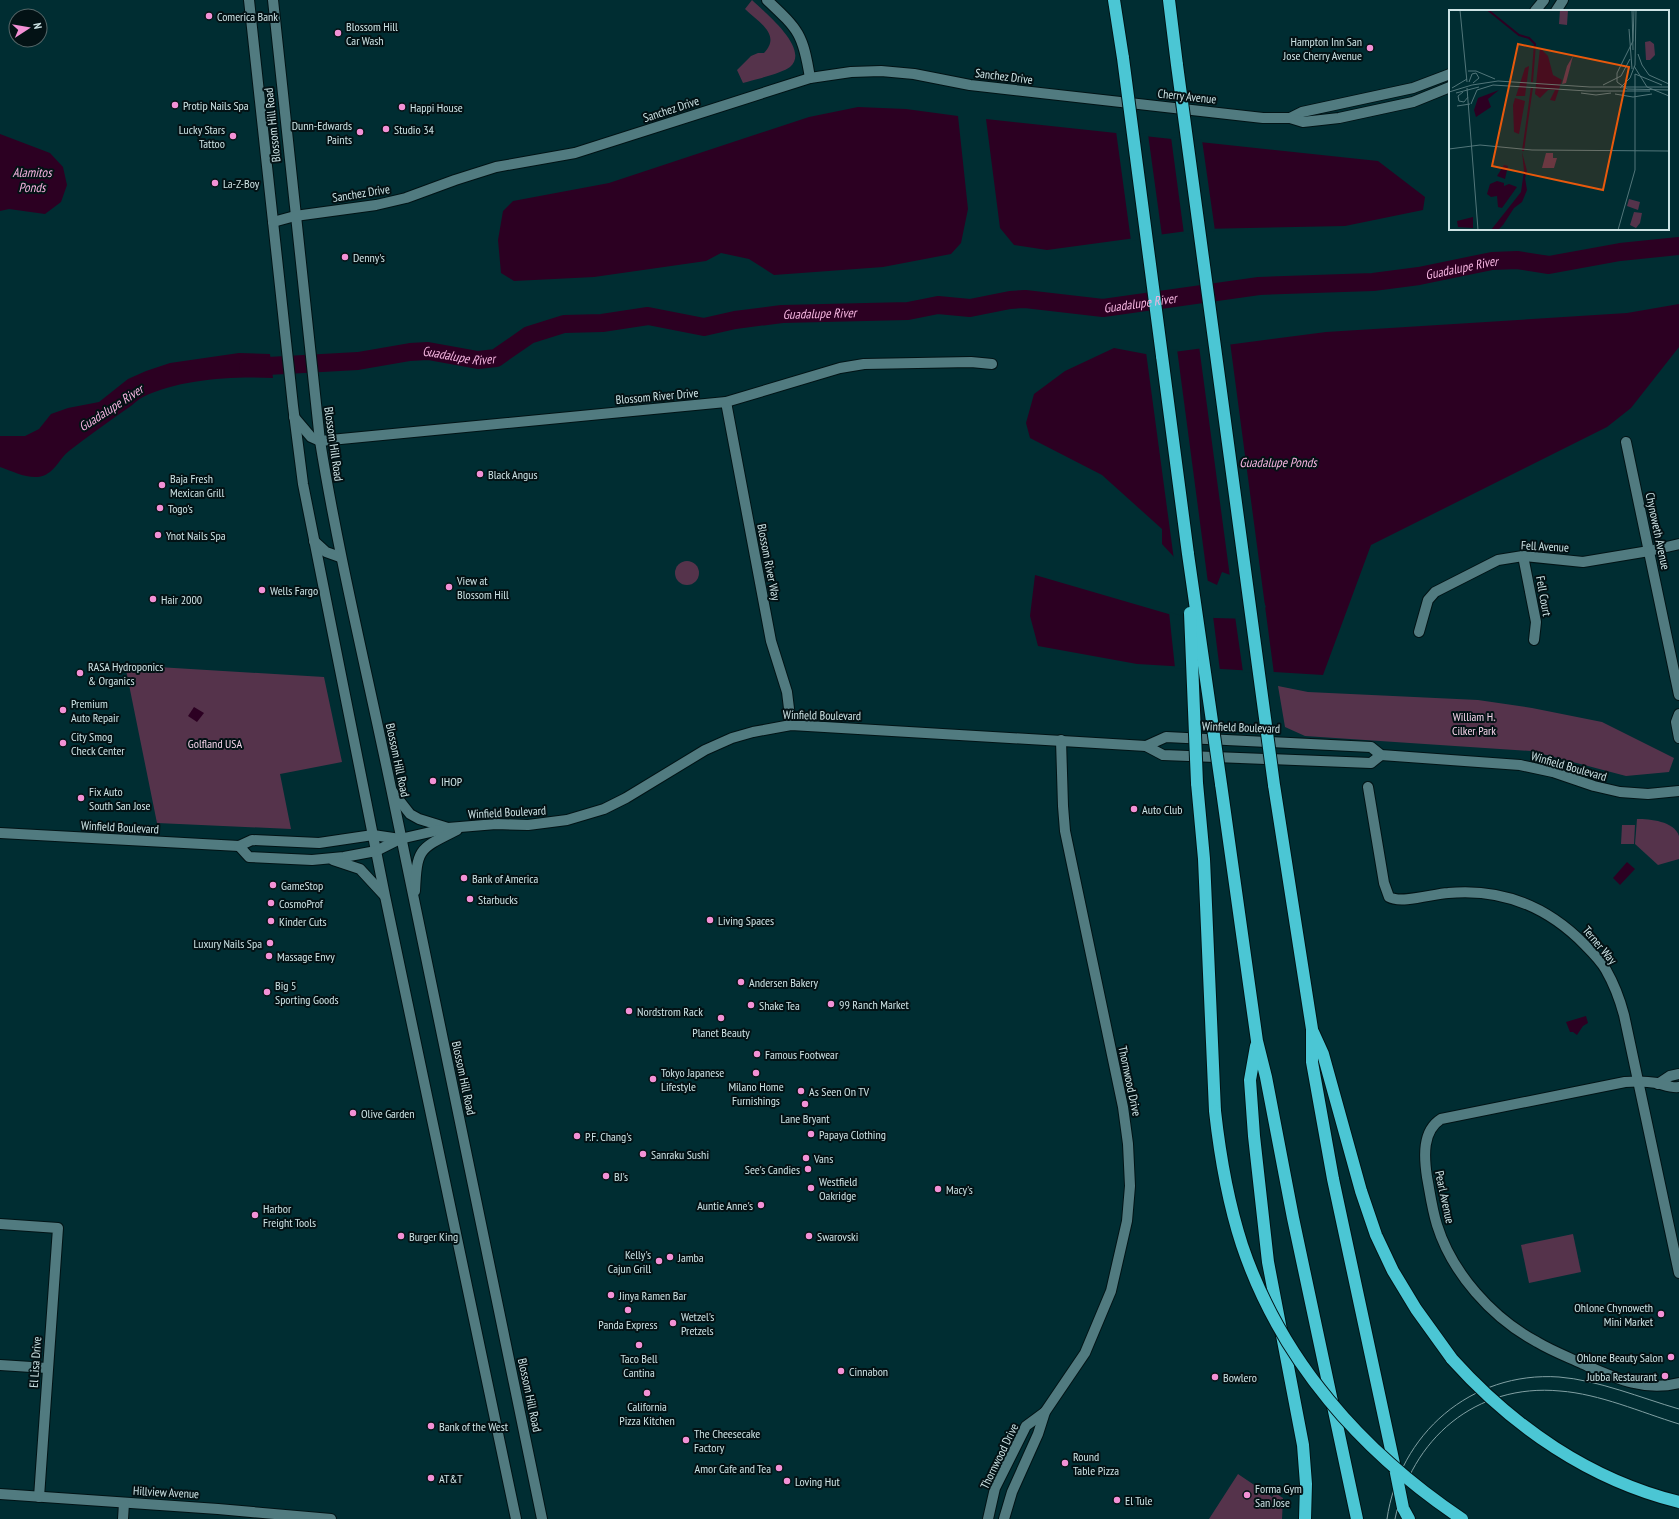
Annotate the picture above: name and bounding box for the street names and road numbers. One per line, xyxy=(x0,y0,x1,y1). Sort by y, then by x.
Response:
street label: Sanchez Drive xyxy=(974,65,1034,87)
street label: Cherry Avenue xyxy=(1157,85,1217,107)
street label: Blossom Hill Road xyxy=(261,87,283,163)
street label: Sanchez Drive xyxy=(641,93,701,125)
street label: Sanchez Drive xyxy=(331,181,391,205)
street label: Blossom River Drive xyxy=(615,385,699,407)
street label: Blossom Hill Road xyxy=(321,406,347,482)
street label: Chynoweth Avenue xyxy=(1642,491,1674,571)
street label: Blossom River Way xyxy=(754,522,784,602)
street label: Fell Avenue xyxy=(1521,537,1569,555)
street label: Fell Court xyxy=(1533,575,1555,618)
street label: Winfield Boulevard xyxy=(783,707,861,723)
street label: Winfield Boulevard xyxy=(1202,718,1280,736)
street label: Blossom Hill Road xyxy=(383,722,413,798)
street label: Winfield Boulevard xyxy=(1529,748,1609,784)
street label: Winfield Boulevard xyxy=(468,802,546,822)
street label: Winfield Boulevard xyxy=(81,817,159,837)
street label: Terner Way xyxy=(1580,923,1621,968)
street label: Blossom Hill Road xyxy=(449,1040,479,1116)
street label: Thornwood Drive xyxy=(1115,1045,1145,1117)
street label: Pearl Avenue xyxy=(1432,1169,1458,1225)
street label: El Lisa Drive xyxy=(26,1336,44,1388)
street label: Blossom Hill Road xyxy=(515,1357,545,1433)
street label: Thornwood Drive xyxy=(977,1421,1021,1491)
street label: Hillview Avenue xyxy=(133,1483,199,1501)

